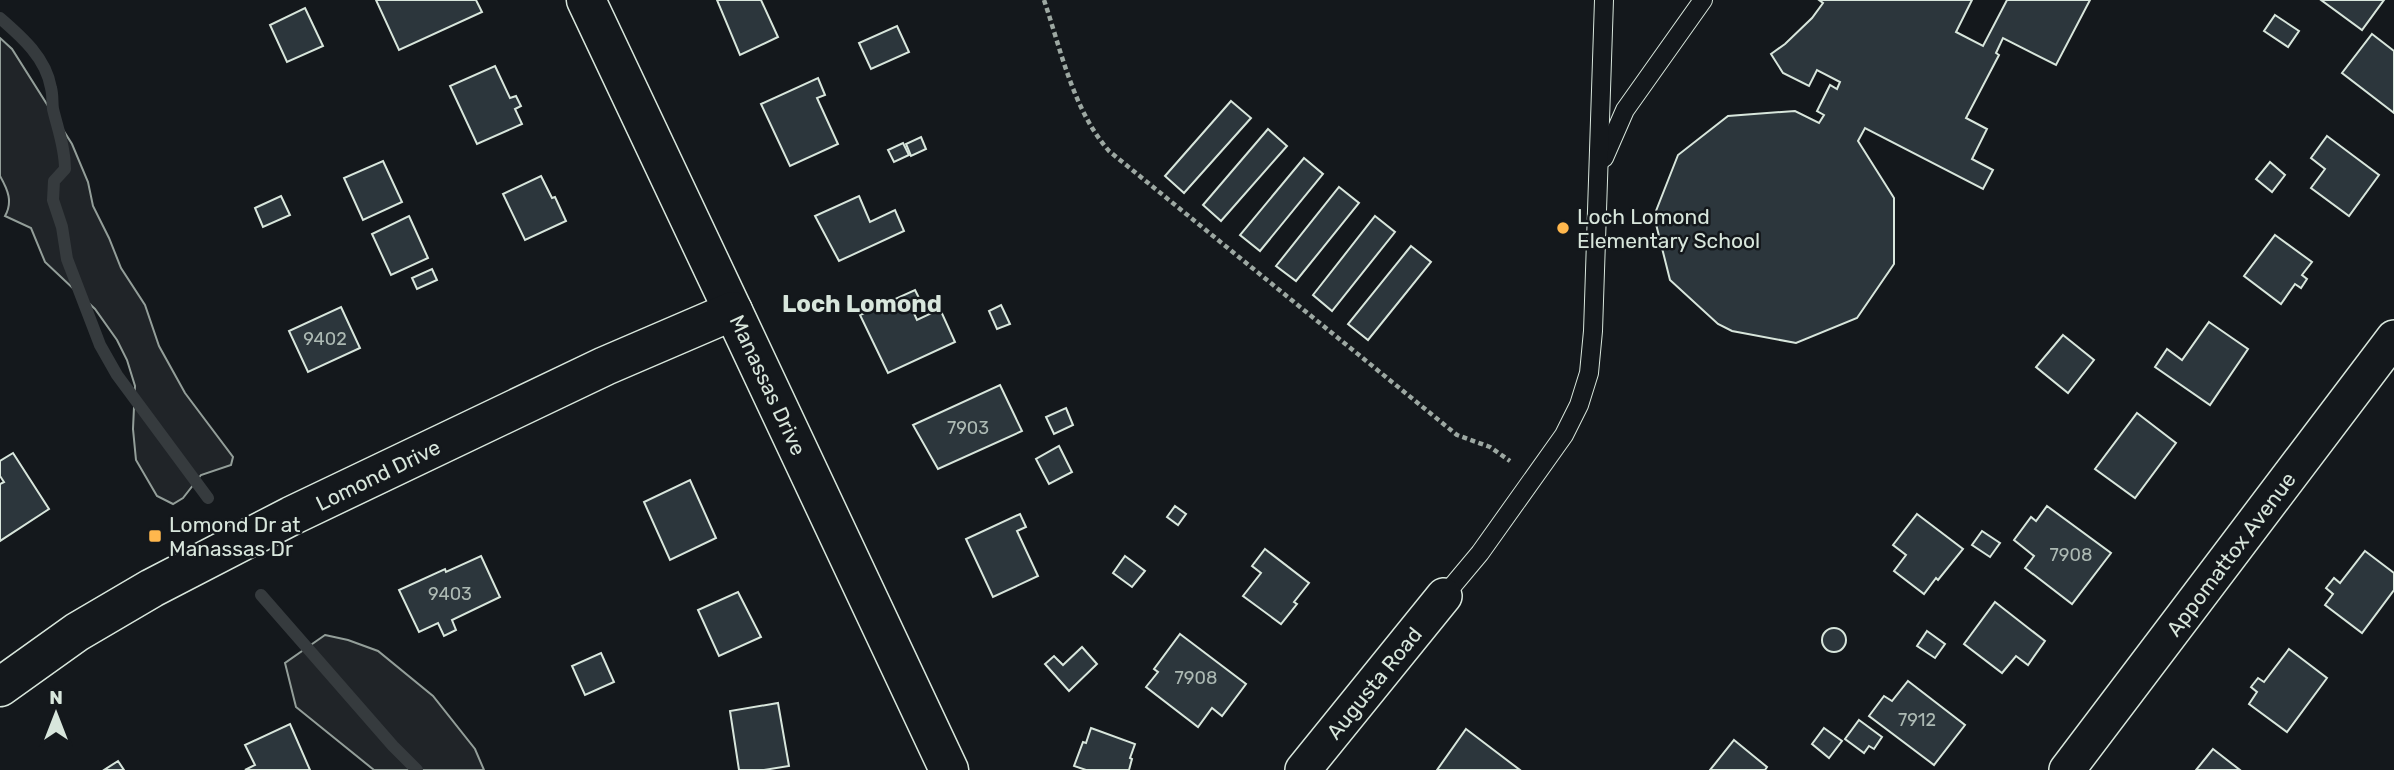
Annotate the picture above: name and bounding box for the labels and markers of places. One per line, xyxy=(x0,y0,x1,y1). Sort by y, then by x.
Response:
place label: Loch Lomond Elementary School xyxy=(1577,204,1760,253)
marker: Loch Lomond Elementary School xyxy=(1555,220,1571,236)
place label: Lomond Dr at Manassas Dr xyxy=(169,512,301,561)
marker: Lomond Dr at Manassas Dr xyxy=(147,528,163,544)

